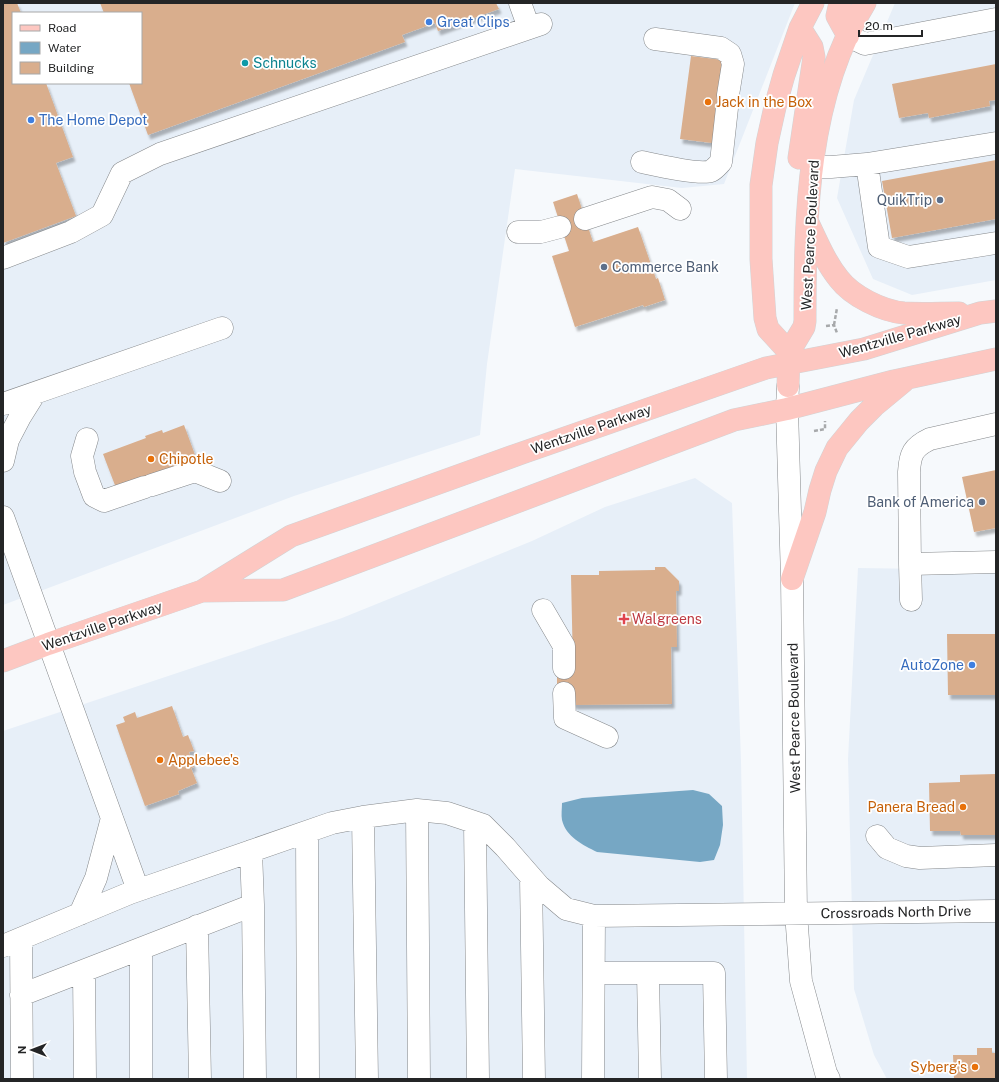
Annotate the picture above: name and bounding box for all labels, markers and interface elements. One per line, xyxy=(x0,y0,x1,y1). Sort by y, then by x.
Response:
legend xyxy=(12,12,142,84)
scale bar xyxy=(859,12,922,38)
place label: Great Clips xyxy=(437,14,510,30)
marker: Great Clips xyxy=(424,17,434,27)
text: 20 m xyxy=(865,19,893,33)
text: Road xyxy=(48,21,76,35)
text: Water xyxy=(48,41,82,55)
place label: Schnucks xyxy=(253,55,316,71)
marker: Schnucks xyxy=(240,58,250,68)
text: Building xyxy=(48,61,94,75)
place label: Jack in the Box xyxy=(716,94,813,110)
marker: Jack in the Box xyxy=(703,97,713,107)
place label: The Home Depot xyxy=(39,112,148,128)
marker: The Home Depot xyxy=(26,115,36,125)
street label: West Pearce Boulevard xyxy=(798,159,822,311)
place label: QuikTrip xyxy=(877,192,932,208)
marker: QuikTrip xyxy=(935,195,945,205)
place label: Commerce Bank xyxy=(612,259,719,275)
marker: Commerce Bank xyxy=(599,262,609,272)
street label: Wentzville Parkway xyxy=(837,311,963,361)
street label: Wentzville Parkway xyxy=(529,401,654,457)
place label: Chipotle xyxy=(159,451,214,467)
marker: Chipotle xyxy=(146,454,156,464)
place label: Bank of America xyxy=(867,494,974,510)
marker: Bank of America xyxy=(977,497,987,507)
street label: Wentzville Parkway xyxy=(40,598,165,654)
place label: Walgreens xyxy=(632,611,702,627)
marker: Walgreens xyxy=(619,614,629,624)
street label: West Pearce Boulevard xyxy=(785,643,803,793)
place label: AutoZone xyxy=(900,657,964,673)
marker: AutoZone xyxy=(967,660,977,670)
place label: Applebee's xyxy=(168,752,239,768)
marker: Applebee's xyxy=(155,755,165,765)
place label: Panera Bread xyxy=(867,799,955,815)
marker: Panera Bread xyxy=(958,802,968,812)
street label: Crossroads North Drive xyxy=(820,903,972,921)
north arrow xyxy=(12,1030,52,1070)
text: N xyxy=(16,1046,28,1054)
place label: Syberg's xyxy=(910,1059,967,1075)
marker: Syberg's xyxy=(970,1062,980,1072)

